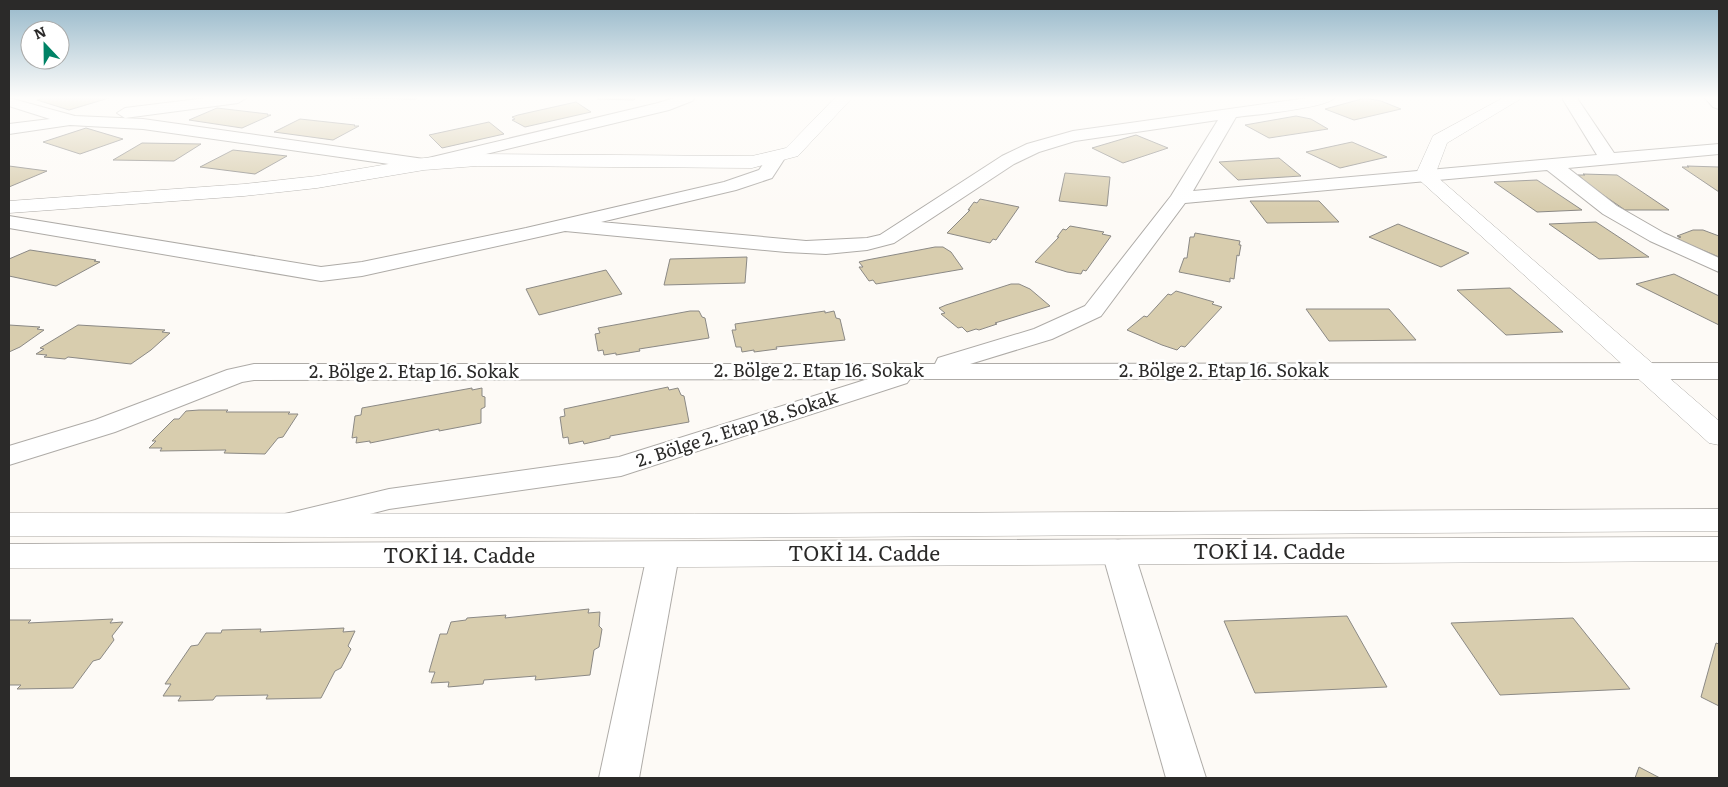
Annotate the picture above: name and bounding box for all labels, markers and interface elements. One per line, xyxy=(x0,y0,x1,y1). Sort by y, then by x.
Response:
north arrow xyxy=(20,20,70,70)
text: N xyxy=(31,20,49,43)
street label: 2. Bölge 2. Etap 16. Sokak xyxy=(714,356,925,383)
street label: 2. Bölge 2. Etap 16. Sokak xyxy=(1119,356,1330,383)
street label: 2. Bölge 2. Etap 16. Sokak xyxy=(309,357,520,384)
street label: 2. Bölge 2. Etap 18. Sokak xyxy=(632,382,842,473)
street label: TOKİ 14. Cadde xyxy=(1193,534,1345,565)
street label: TOKİ 14. Cadde xyxy=(788,536,940,567)
street label: TOKİ 14. Cadde xyxy=(383,538,535,569)

